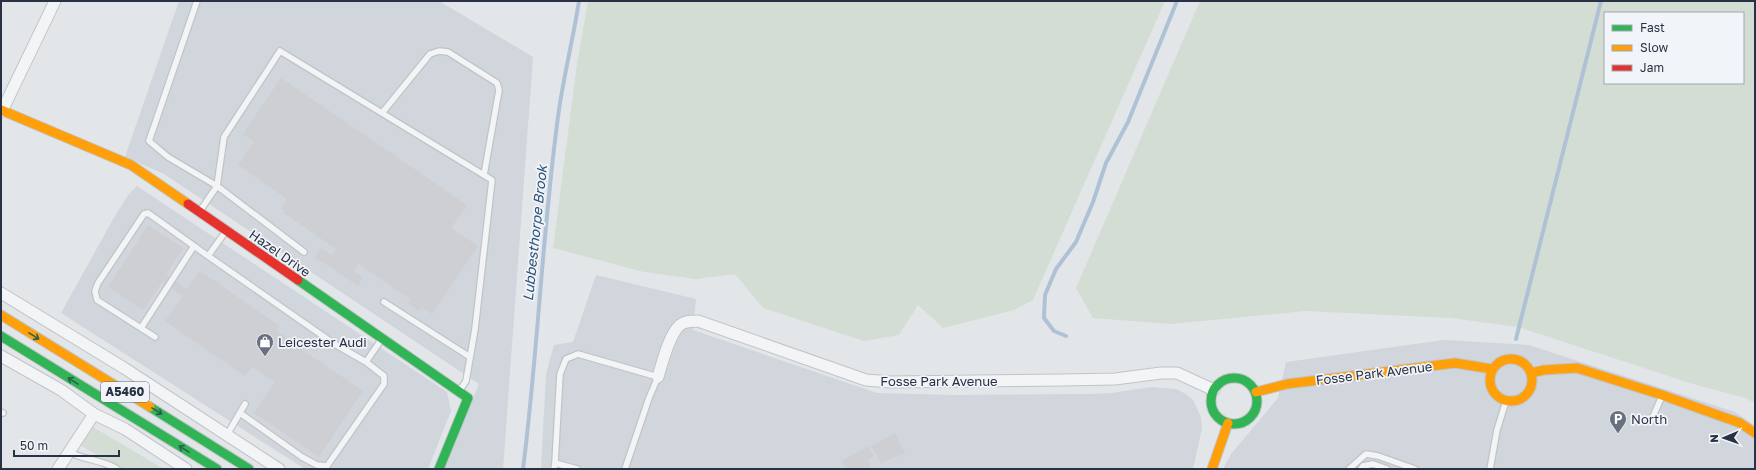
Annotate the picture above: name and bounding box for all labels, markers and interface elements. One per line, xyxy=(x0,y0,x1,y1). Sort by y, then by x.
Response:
legend xyxy=(1604,12,1744,84)
text: Fast xyxy=(1640,20,1665,35)
text: Slow xyxy=(1640,40,1668,55)
text: Jam xyxy=(1640,60,1664,75)
water label: Lubbesthorpe Brook xyxy=(519,162,550,302)
street label: Hazel Drive xyxy=(246,226,314,280)
one-way arrow xyxy=(28,332,39,340)
shop icon: Leicester Audi xyxy=(255,332,275,357)
place label: Leicester Audi xyxy=(278,334,367,350)
street label: Fosse Park Avenue xyxy=(1315,358,1433,388)
street label: Fosse Park Avenue xyxy=(880,373,998,389)
one-way arrow xyxy=(67,376,79,384)
road number: A5460 xyxy=(101,382,149,402)
one-way arrow xyxy=(151,408,163,416)
parking icon: North xyxy=(1608,409,1628,434)
place label: North xyxy=(1631,411,1667,427)
north arrow xyxy=(1704,418,1744,458)
scale bar xyxy=(14,432,119,458)
text: N xyxy=(1707,434,1720,443)
text: 50 m xyxy=(20,438,48,453)
one-way arrow xyxy=(178,444,190,452)

